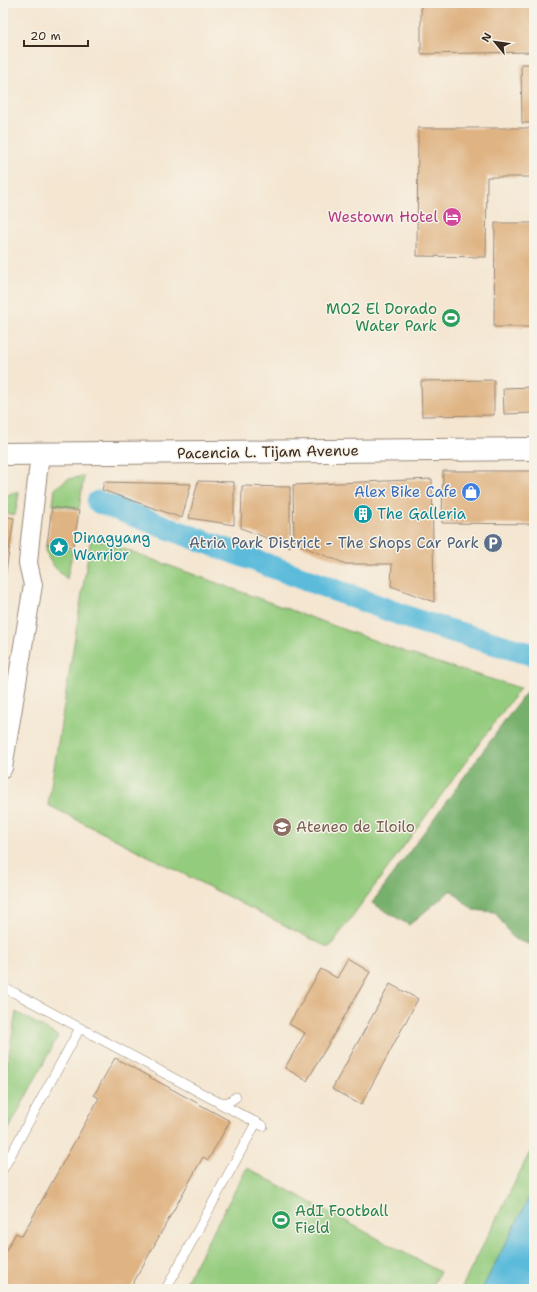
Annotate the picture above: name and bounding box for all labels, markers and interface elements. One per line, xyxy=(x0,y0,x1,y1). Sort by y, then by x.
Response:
scale bar xyxy=(24,22,88,48)
north arrow xyxy=(475,22,515,62)
text: 20 m xyxy=(30,28,61,44)
text: N xyxy=(478,30,496,45)
hotel icon: Westown Hotel xyxy=(441,206,463,228)
place label: Westown Hotel xyxy=(328,207,438,227)
place label: MO2 El Dorado Water Park xyxy=(326,299,437,336)
sports icon: MO2 El Dorado Water Park xyxy=(440,307,462,329)
street label: Pacencia L. Tijam Avenue xyxy=(177,440,359,464)
shop icon: Alex Bike Cafe xyxy=(460,481,482,503)
place label: Alex Bike Cafe xyxy=(354,482,457,502)
building icon: The Galleria xyxy=(352,503,374,525)
place label: The Galleria xyxy=(377,504,467,524)
place label: Dinagyang Warrior xyxy=(73,528,150,565)
parking icon: Atria Park District - The Shops Car Park xyxy=(482,532,504,554)
place label: Atria Park District - The Shops Car Park xyxy=(189,533,479,553)
place icon: Dinagyang Warrior xyxy=(48,536,70,558)
school or university icon: Ateneo de Iloilo xyxy=(271,816,293,838)
place label: Ateneo de Iloilo xyxy=(296,817,415,837)
place label: AdI Football Field xyxy=(295,1201,389,1238)
sports icon: AdI Football Field xyxy=(270,1209,292,1231)

